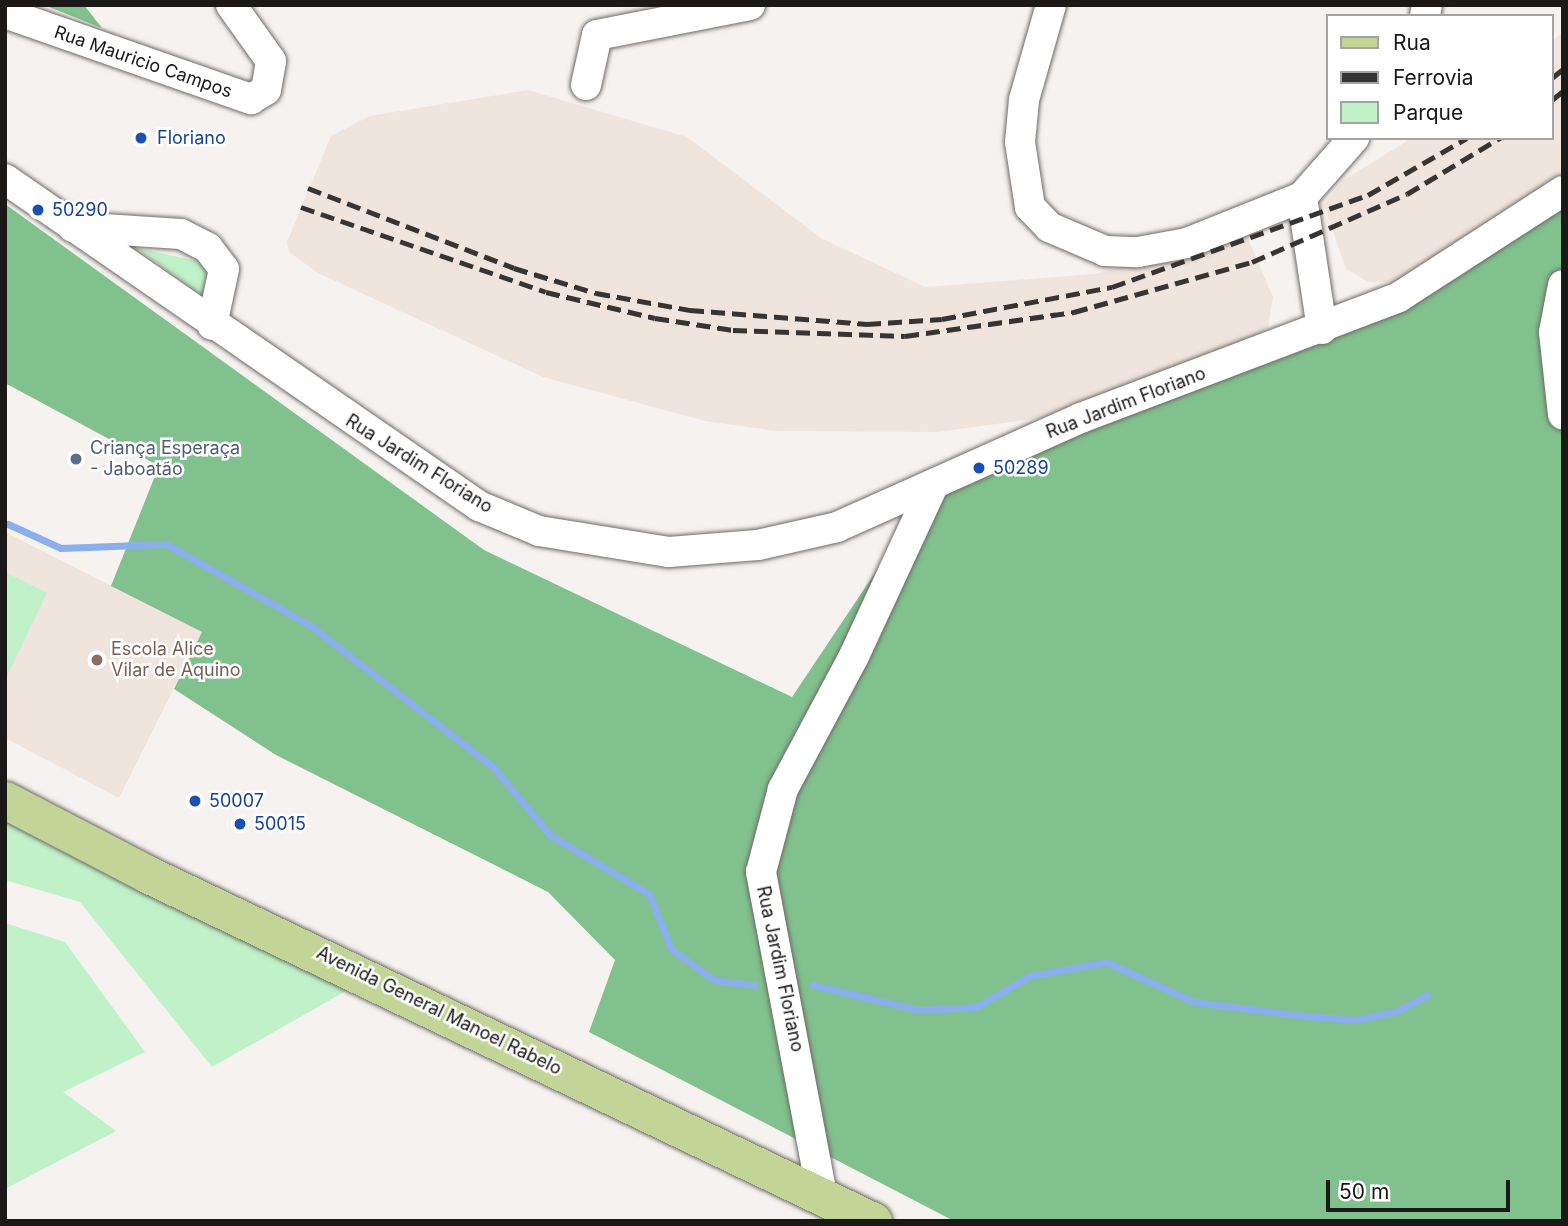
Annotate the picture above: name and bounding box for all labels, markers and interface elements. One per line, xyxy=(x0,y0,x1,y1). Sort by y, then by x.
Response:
legend xyxy=(1326,14,1554,140)
street label: Rua Mauricio Campos xyxy=(51,21,235,103)
text: Rua xyxy=(1393,30,1431,55)
text: Ferrovia xyxy=(1393,65,1473,90)
text: Parque xyxy=(1393,100,1463,125)
place label: Floriano xyxy=(157,127,226,149)
marker: Floriano xyxy=(131,128,151,148)
place label: 50290 xyxy=(52,199,108,221)
marker: 50290 xyxy=(30,202,46,218)
street label: Rua Jardim Floriano xyxy=(1043,363,1209,443)
street label: Rua Jardim Floriano xyxy=(342,410,496,518)
place label: Criança Esperaça - Jaboatão xyxy=(90,438,240,480)
marker: Criança Esperaça - Jaboatão xyxy=(68,451,84,467)
place label: 50289 xyxy=(993,457,1049,479)
marker: 50289 xyxy=(971,460,987,476)
place label: Escola Alice Vilar de Aquino xyxy=(111,639,241,682)
marker: Escola Alice Vilar de Aquino xyxy=(89,652,105,668)
place label: 50007 xyxy=(209,790,264,812)
marker: 50007 xyxy=(187,793,203,809)
place label: 50015 xyxy=(254,813,306,835)
marker: 50015 xyxy=(232,816,248,832)
street label: Rua Jardim Floriano xyxy=(752,884,808,1054)
street label: Avenida General Manoel Rabelo xyxy=(313,942,565,1080)
scale bar xyxy=(1330,1166,1514,1210)
text: 50 m xyxy=(1339,1179,1389,1204)

